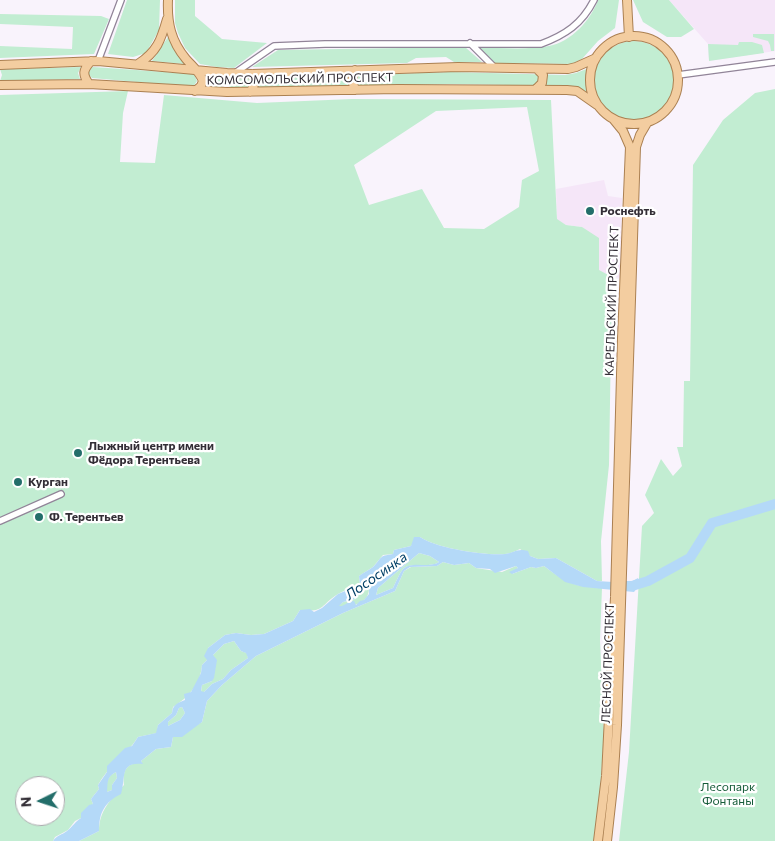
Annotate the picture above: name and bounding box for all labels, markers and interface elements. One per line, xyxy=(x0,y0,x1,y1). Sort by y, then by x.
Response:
street label: КОМСОМОЛЬСКИЙ ПРОСПЕКТ xyxy=(207,70,393,88)
place label: Роснефть xyxy=(600,204,656,218)
marker: Роснефть xyxy=(584,205,596,217)
street label: КАРЕЛЬСКИЙ ПРОСПЕКТ xyxy=(602,226,622,376)
place label: Лыжный центр имени Фёдора Терентьева xyxy=(88,439,214,467)
marker: Лыжный центр имени Фёдора Терентьева xyxy=(72,447,84,459)
place label: Курган xyxy=(28,475,68,489)
marker: Курган xyxy=(12,476,24,488)
place label: Ф. Терентьев xyxy=(49,510,124,524)
marker: Ф. Терентьев xyxy=(33,511,45,523)
water label: Лососинка xyxy=(342,549,410,603)
street label: ЛЕСНОЙ ПРОСПЕКТ xyxy=(599,602,617,724)
north arrow xyxy=(15,776,65,826)
park label: Лесопарк Фонтаны xyxy=(701,780,755,808)
text: N xyxy=(17,796,34,808)

